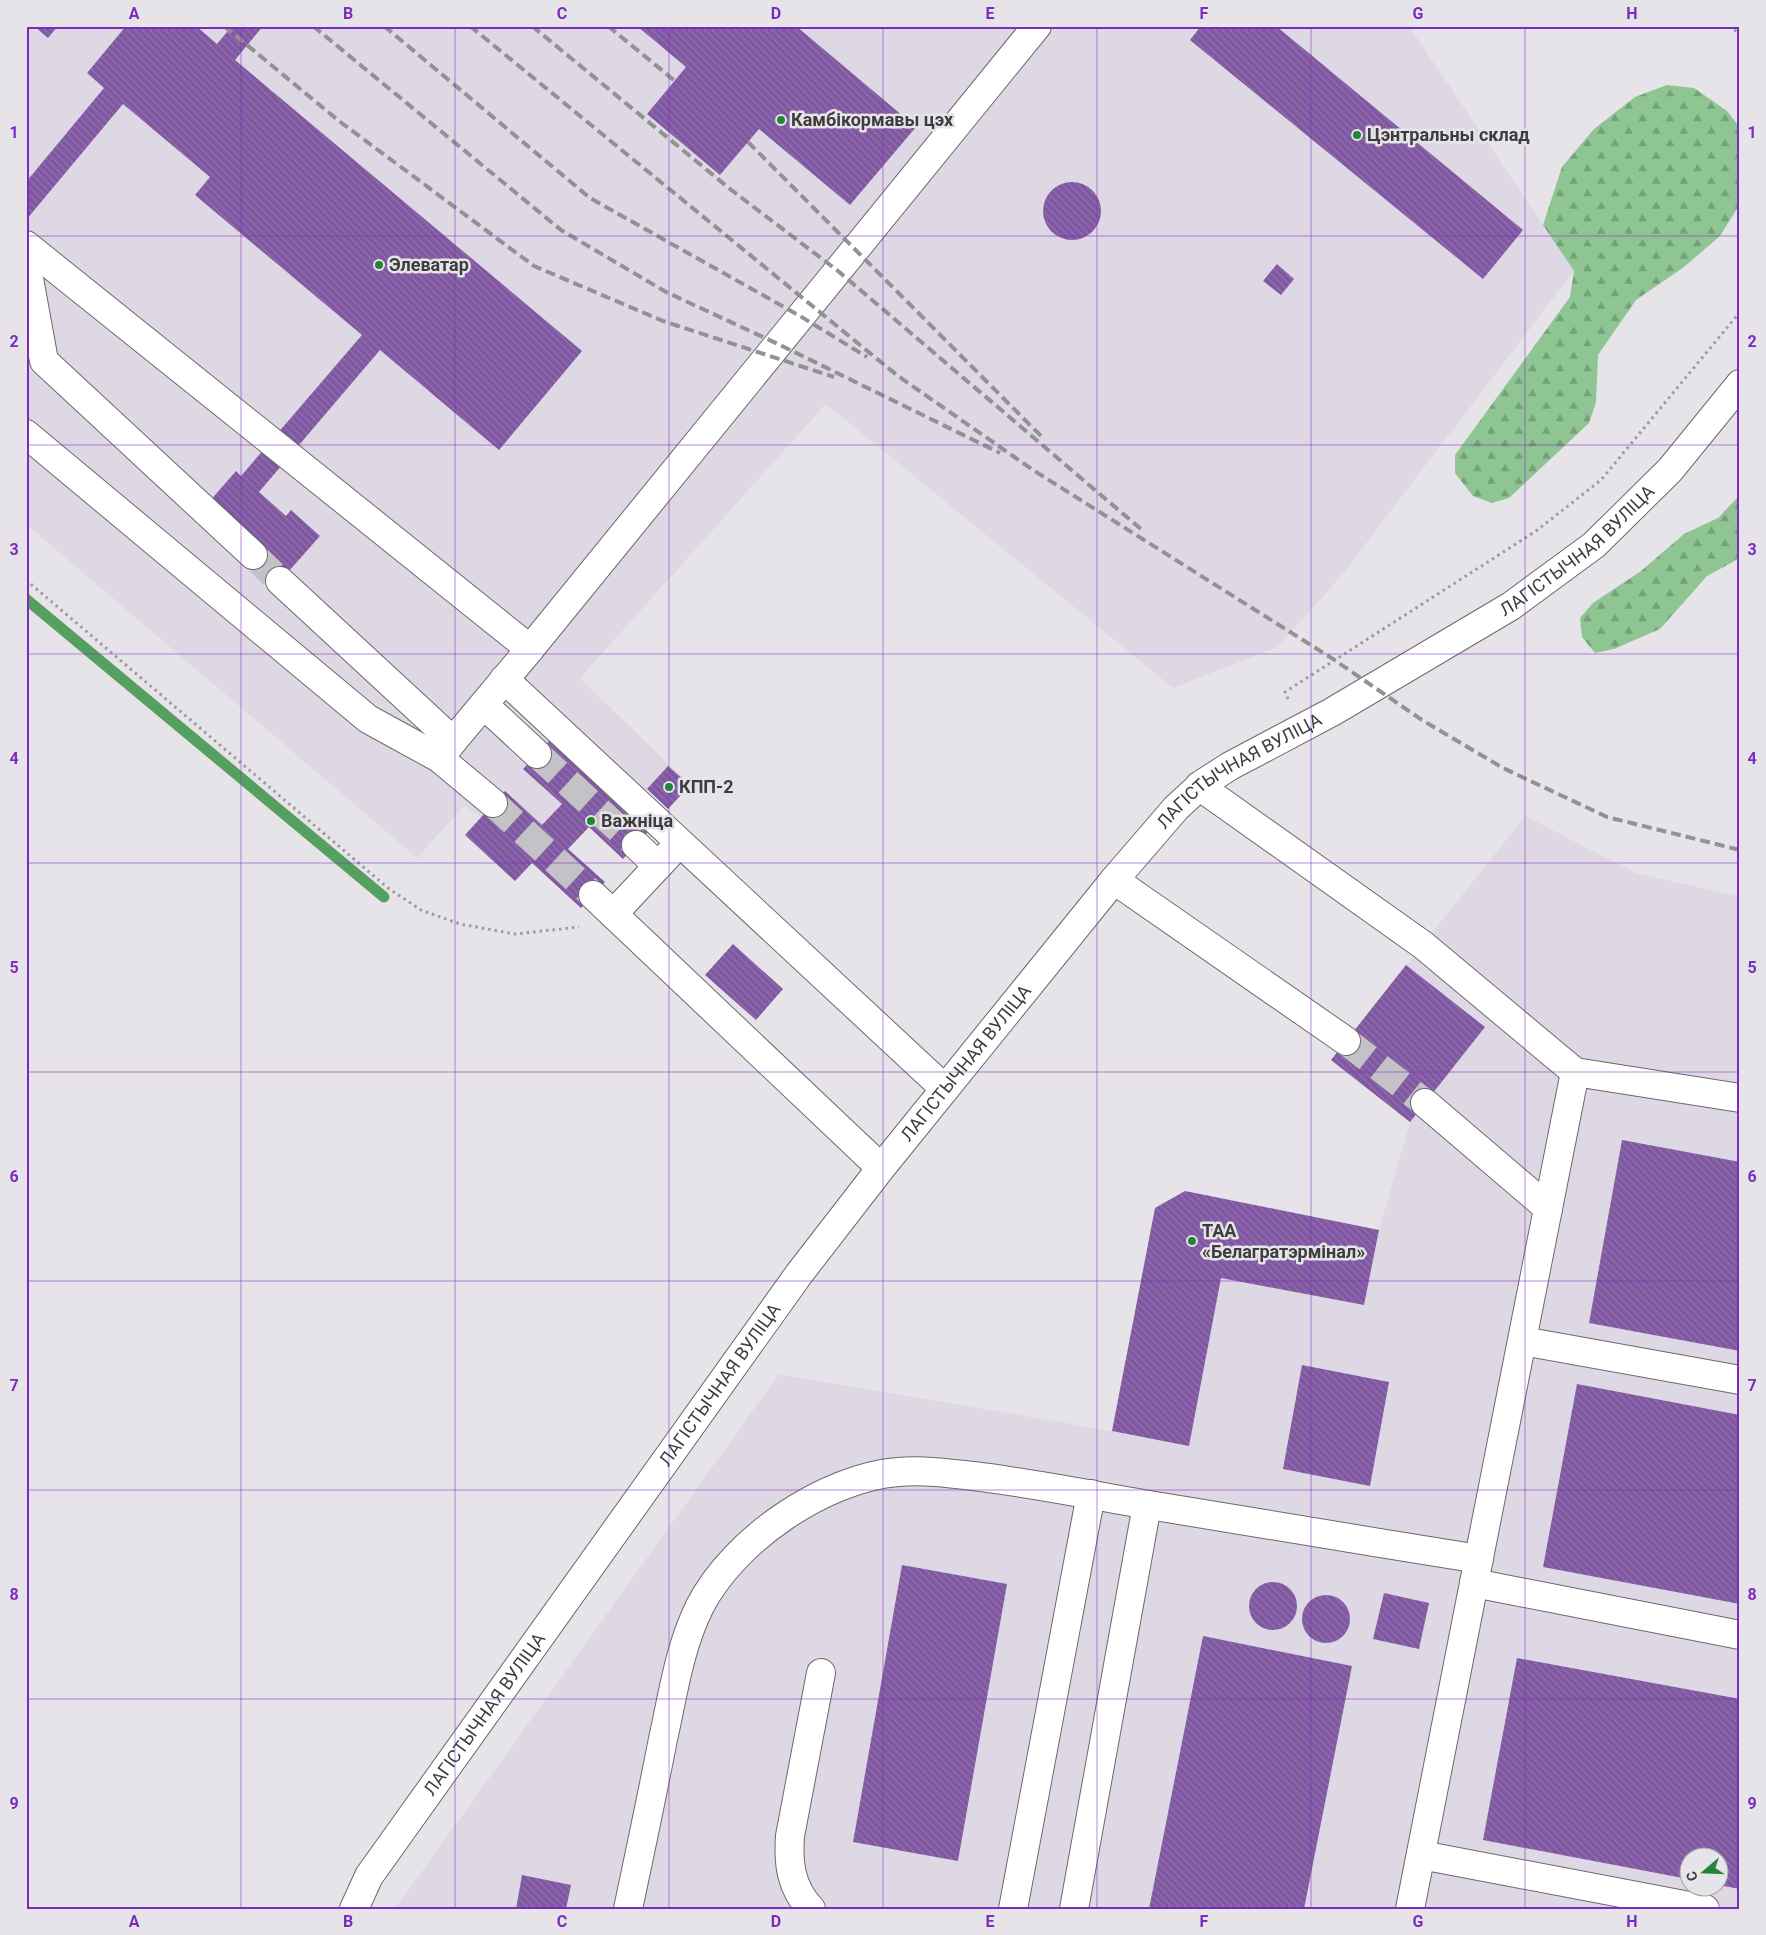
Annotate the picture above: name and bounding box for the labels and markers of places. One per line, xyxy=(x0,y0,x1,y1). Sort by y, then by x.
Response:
place label: Камбікормавы цэх xyxy=(791,109,954,130)
marker: Камбікормавы цэх xyxy=(775,114,787,126)
place label: Цэнтральны склад xyxy=(1367,124,1530,145)
marker: Цэнтральны склад xyxy=(1351,129,1363,141)
place label: Элеватар xyxy=(389,254,469,275)
marker: Элеватар xyxy=(373,259,385,271)
place label: КПП-2 xyxy=(679,776,734,797)
marker: КПП-2 xyxy=(663,781,675,793)
place label: Важніца xyxy=(601,810,673,831)
marker: Важніца xyxy=(585,815,597,827)
place label: ТАА «Белагратэрмінал» xyxy=(1202,1220,1365,1262)
marker: ТАА «Белагратэрмінал» xyxy=(1186,1235,1198,1247)

